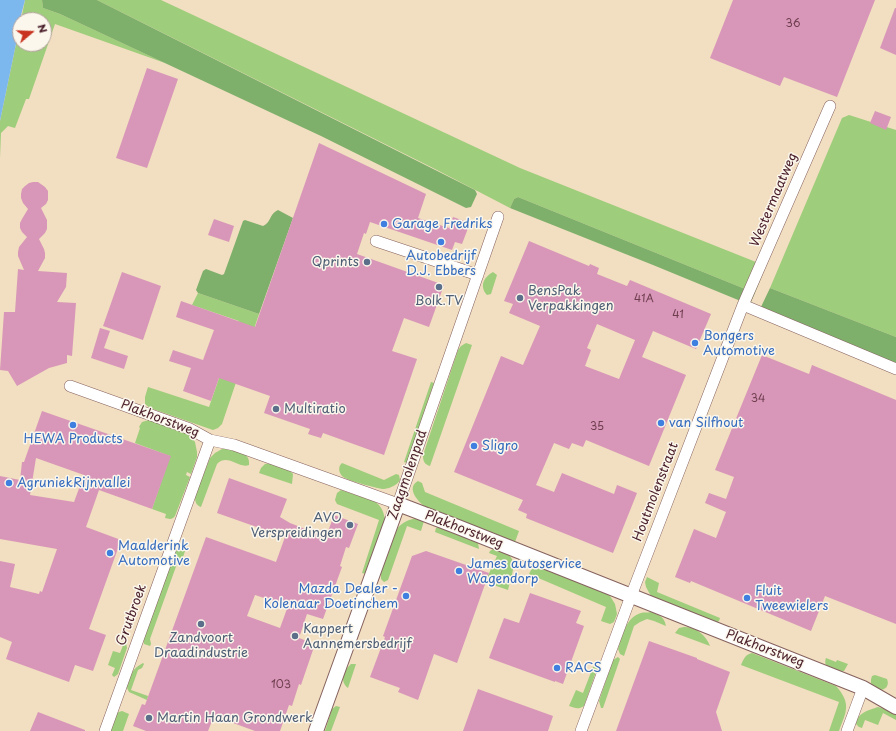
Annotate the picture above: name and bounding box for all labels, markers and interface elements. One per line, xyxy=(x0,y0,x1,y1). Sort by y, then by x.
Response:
north arrow xyxy=(12,12,52,52)
house number: 36 xyxy=(786,17,800,31)
text: N xyxy=(33,21,52,35)
street label: Westermaatweg xyxy=(747,151,801,249)
place label: Garage Fredriks xyxy=(392,216,492,232)
marker: Garage Fredriks xyxy=(379,219,389,229)
marker: Autobedrijf D.J. Ebbers xyxy=(436,237,446,247)
place label: Autobedrijf D.J. Ebbers xyxy=(406,248,476,279)
place label: Qprints xyxy=(312,254,359,270)
marker: Qprints xyxy=(362,257,372,267)
marker: Bolk.TV xyxy=(434,282,444,292)
place label: BensPak Verpakkingen xyxy=(528,283,614,314)
house number: 41A xyxy=(634,292,654,306)
place label: Bolk.TV xyxy=(415,293,463,309)
marker: BensPak Verpakkingen xyxy=(515,293,525,303)
house number: 41 xyxy=(672,308,684,322)
place label: Bongers Automotive xyxy=(703,328,775,359)
marker: Bongers Automotive xyxy=(690,338,700,348)
house number: 34 xyxy=(751,392,765,406)
street label: Plakhorstweg xyxy=(119,397,201,441)
place label: Multiratio xyxy=(284,401,346,417)
marker: Multiratio xyxy=(271,404,281,414)
place label: van Silfhout xyxy=(669,415,743,431)
marker: van Silfhout xyxy=(656,418,666,428)
marker: HEWA Products xyxy=(68,420,78,430)
house number: 35 xyxy=(590,420,604,434)
street label: Zaagmolenpad xyxy=(385,428,431,522)
place label: HEWA Products xyxy=(23,431,123,447)
place label: Sligro xyxy=(482,438,518,454)
street label: Houtmolenstraat xyxy=(630,440,682,544)
marker: Sligro xyxy=(469,441,479,451)
place label: AgruniekRijnvallei xyxy=(17,475,130,491)
marker: AgruniekRijnvallei xyxy=(4,478,14,488)
street label: Plakhorstweg xyxy=(423,508,505,552)
place label: AVO Verspreidingen xyxy=(251,510,342,541)
marker: AVO Verspreidingen xyxy=(345,520,355,530)
place label: Maalderink Automotive xyxy=(118,538,190,569)
marker: Maalderink Automotive xyxy=(105,548,115,558)
place label: James autoservice Wagendorp xyxy=(467,556,582,587)
marker: James autoservice Wagendorp xyxy=(454,566,464,576)
place label: Mazda Dealer - Kolenaar Doetinchem xyxy=(264,581,398,612)
street label: Grutbroek xyxy=(114,582,150,648)
place label: Fluit Tweewielers xyxy=(755,583,828,614)
marker: Mazda Dealer - Kolenaar Doetinchem xyxy=(401,591,411,601)
marker: Fluit Tweewielers xyxy=(742,593,752,603)
marker: Zandvoort Draadindustrie xyxy=(196,619,206,629)
place label: Kappert Aannemersbedrijf xyxy=(303,621,412,652)
street label: Plakhorstweg xyxy=(724,627,806,671)
place label: Zandvoort Draadindustrie xyxy=(154,630,248,661)
marker: Kappert Aannemersbedrijf xyxy=(290,631,300,641)
place label: RACS xyxy=(565,660,601,676)
marker: RACS xyxy=(552,663,562,673)
house number: 103 xyxy=(271,678,291,692)
place label: Martin Haan Grondwerk xyxy=(157,710,313,726)
marker: Martin Haan Grondwerk xyxy=(144,713,154,723)

